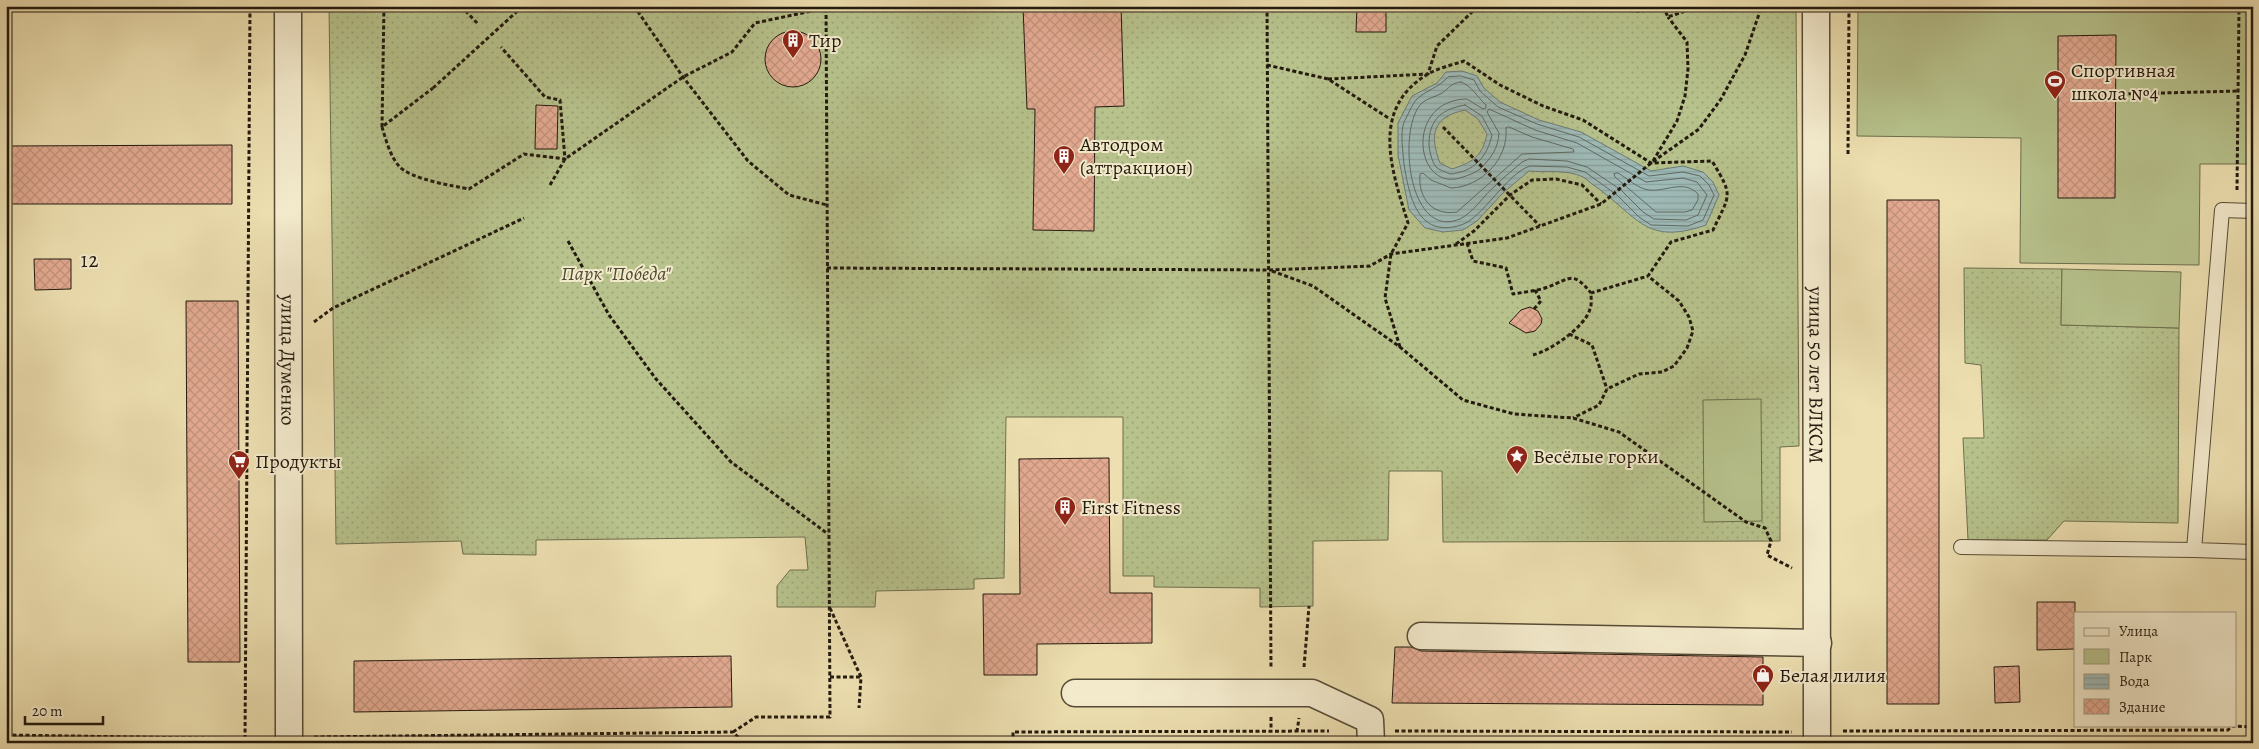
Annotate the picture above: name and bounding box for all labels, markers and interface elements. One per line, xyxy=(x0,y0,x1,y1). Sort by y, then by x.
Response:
place label: Тир xyxy=(809,27,842,54)
building icon: Тир xyxy=(781,28,805,59)
place label: Спортивная школа №4 xyxy=(2071,57,2176,107)
sports icon: Спортивная школа №4 xyxy=(2043,69,2067,100)
place label: Автодром (аттракцион) xyxy=(1079,131,1193,181)
building icon: Автодром (аттракцион) xyxy=(1052,144,1076,175)
district label: 12 xyxy=(80,246,100,274)
park label: Парк "Победа" xyxy=(561,260,672,287)
street label: улица 50 лет ВЛКСМ xyxy=(1803,285,1830,464)
street label: улица Думенко xyxy=(275,293,302,426)
place label: Весёлые горки xyxy=(1533,443,1659,470)
place icon: Весёлые горки xyxy=(1505,444,1529,475)
place label: Продукты xyxy=(255,448,341,475)
supermarket icon: Продукты xyxy=(227,449,251,480)
place label: First Fitness xyxy=(1081,494,1181,521)
building icon: First Fitness xyxy=(1053,495,1077,526)
legend xyxy=(2074,612,2236,726)
text: Улица xyxy=(2119,621,2158,641)
text: Парк xyxy=(2119,647,2152,667)
place label: Белая лилия xyxy=(1779,662,1886,689)
shop icon: Белая лилия xyxy=(1751,663,1775,694)
text: Вода xyxy=(2119,671,2150,691)
scale bar xyxy=(25,694,102,726)
text: Здание xyxy=(2119,697,2166,717)
text: 20 m xyxy=(32,701,63,721)

